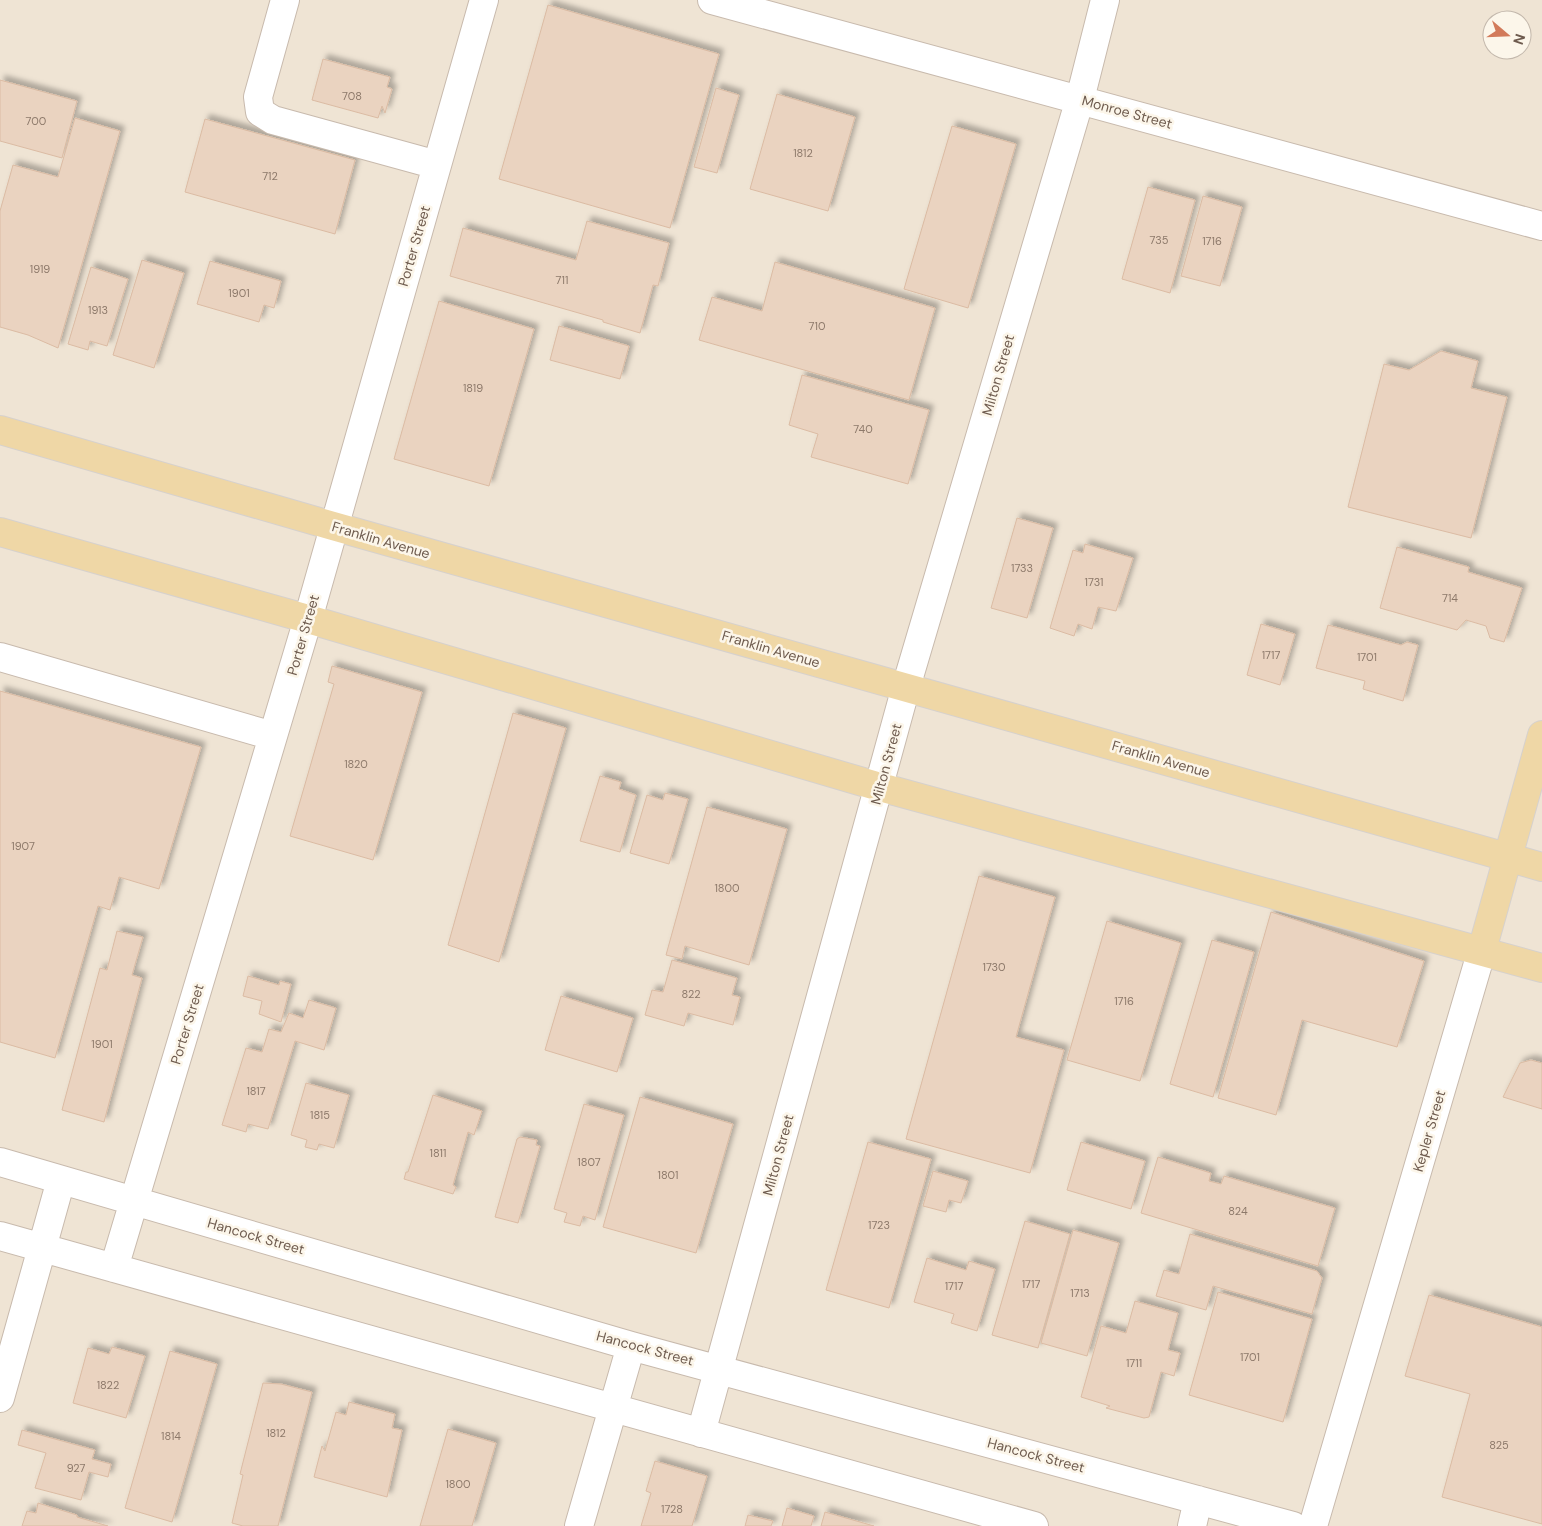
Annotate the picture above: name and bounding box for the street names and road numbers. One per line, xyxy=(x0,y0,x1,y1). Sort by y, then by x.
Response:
street label: Monroe Street xyxy=(1080,91,1174,133)
street label: Porter Street xyxy=(394,204,434,288)
street label: Milton Street xyxy=(978,332,1018,418)
street label: Franklin Avenue xyxy=(330,517,432,563)
street label: Porter Street xyxy=(283,593,323,677)
street label: Franklin Avenue xyxy=(720,626,822,672)
street label: Milton Street xyxy=(867,721,905,807)
street label: Franklin Avenue xyxy=(1110,736,1212,782)
street label: Porter Street xyxy=(166,982,208,1066)
street label: Kepler Street xyxy=(1409,1088,1449,1174)
street label: Milton Street xyxy=(759,1112,797,1198)
street label: Hancock Street xyxy=(205,1214,307,1258)
street label: Hancock Street xyxy=(594,1326,696,1370)
street label: Hancock Street xyxy=(985,1433,1087,1477)

